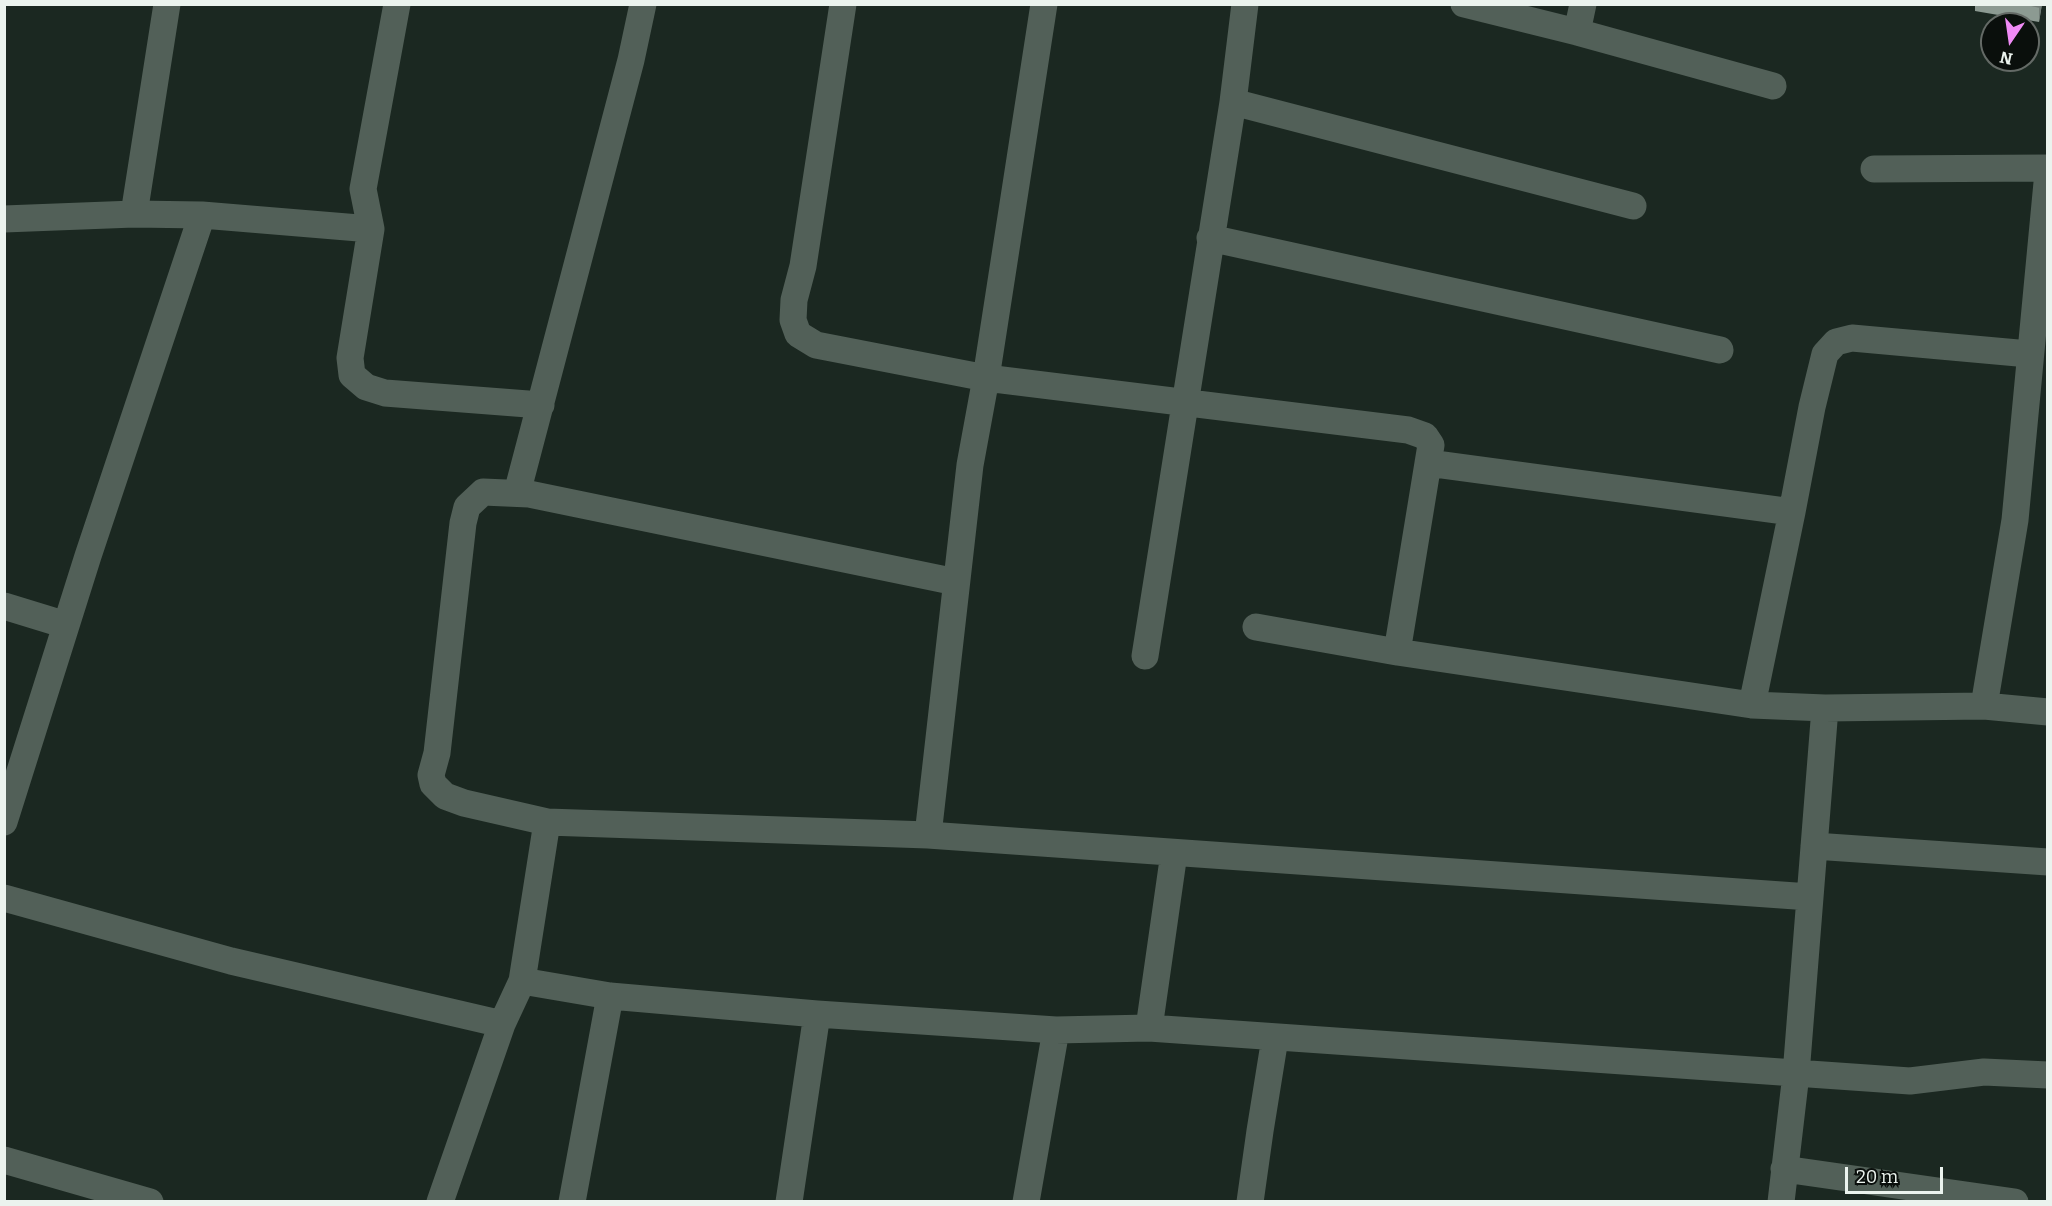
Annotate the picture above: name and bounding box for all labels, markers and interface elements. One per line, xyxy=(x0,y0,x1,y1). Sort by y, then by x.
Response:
north arrow xyxy=(1980,12,2040,72)
text: N xyxy=(1998,47,2014,69)
scale bar xyxy=(1848,1155,1946,1193)
text: 20 m xyxy=(1856,1166,1898,1188)

